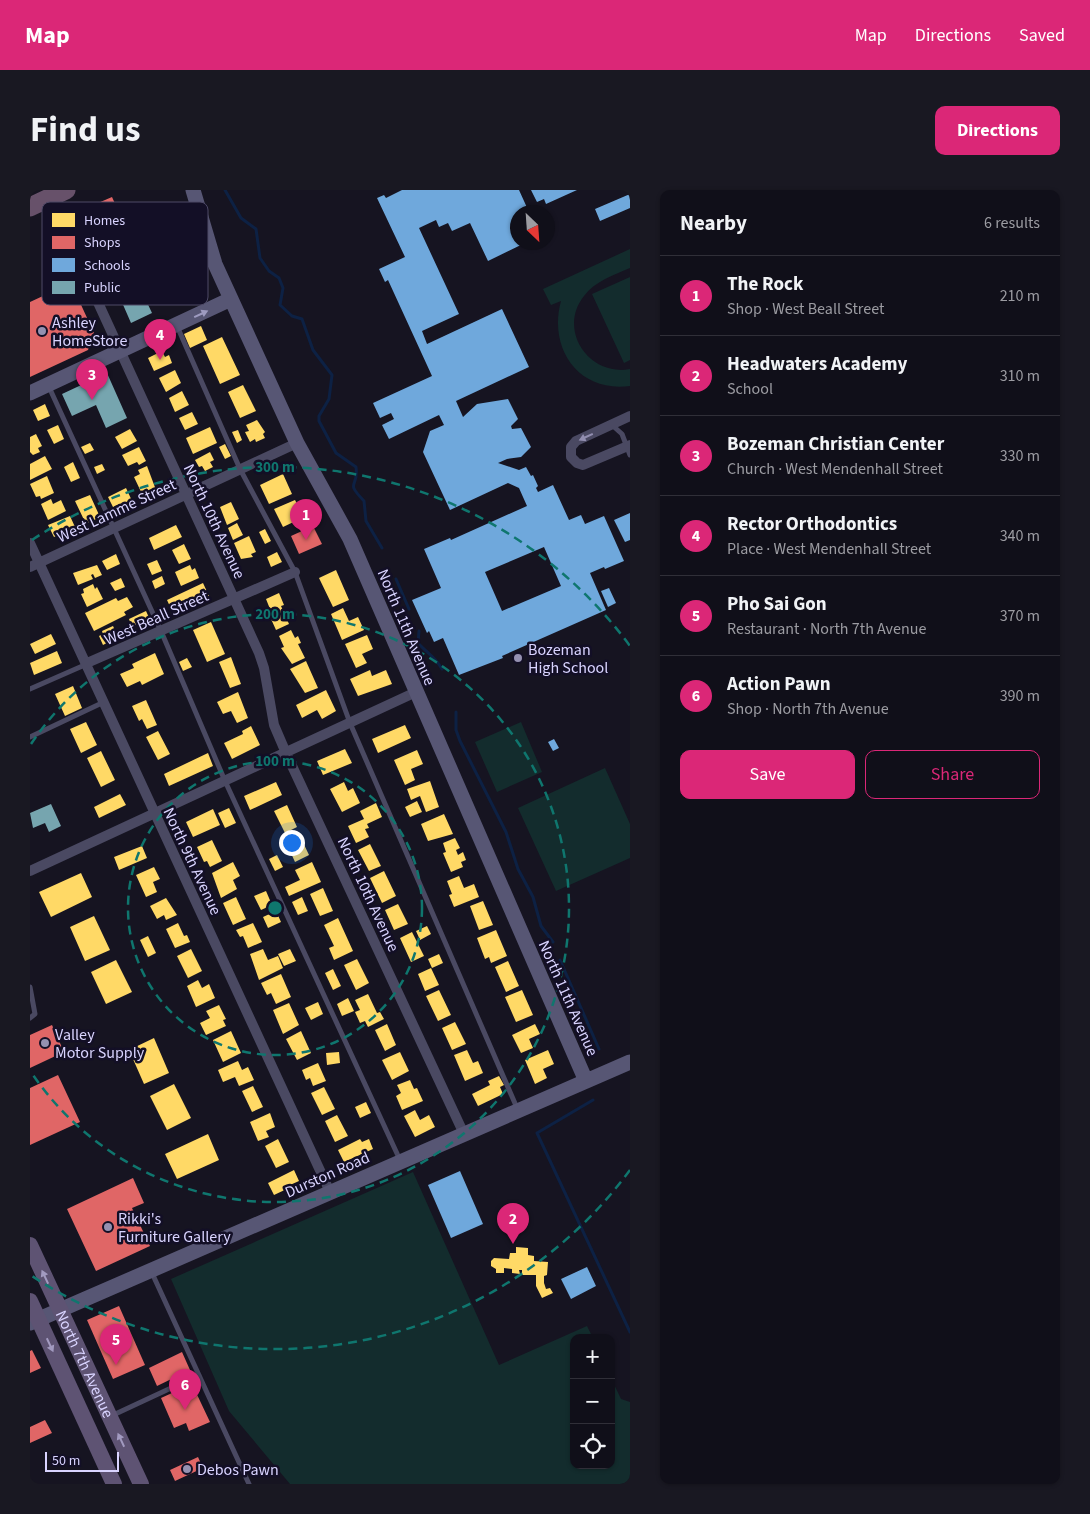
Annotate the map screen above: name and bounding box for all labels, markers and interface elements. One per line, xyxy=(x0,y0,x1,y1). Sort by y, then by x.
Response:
text: Map xyxy=(25,18,70,53)
text: Map xyxy=(855,23,887,48)
text: Directions xyxy=(915,23,991,48)
text: Saved xyxy=(1019,23,1065,48)
text: Find us xyxy=(30,105,140,155)
button: Directions xyxy=(935,106,1060,155)
legend xyxy=(42,202,208,305)
north arrow xyxy=(510,205,555,250)
text: Nearby xyxy=(680,208,747,238)
text: Homes xyxy=(84,211,125,231)
text: 6 results xyxy=(984,212,1040,234)
text: Shops xyxy=(84,233,120,253)
text: Schools xyxy=(84,256,130,276)
text: The Rock xyxy=(727,271,803,298)
text: Public xyxy=(84,278,121,298)
text: 1 xyxy=(692,285,700,307)
text: 210 m xyxy=(1000,285,1040,307)
text: Shop · West Beall Street xyxy=(727,298,884,320)
one-way arrow xyxy=(194,309,208,317)
place label: Ashley HomeStore xyxy=(52,312,127,352)
pin: 4 xyxy=(144,319,176,360)
marker: Ashley HomeStore xyxy=(36,325,48,337)
text: Headwaters Academy xyxy=(727,351,907,378)
pin: 3 xyxy=(76,359,108,400)
text: 2 xyxy=(692,365,700,387)
text: 310 m xyxy=(1000,365,1040,387)
text: School xyxy=(727,378,773,400)
text: Bozeman Christian Center xyxy=(727,431,944,458)
one-way arrow xyxy=(579,433,593,441)
text: 3 xyxy=(692,445,700,467)
text: 330 m xyxy=(1000,445,1040,467)
text: 300 m xyxy=(255,457,295,478)
text: Church · West Mendenhall Street xyxy=(727,458,943,480)
street label: North 10th Avenue xyxy=(178,460,250,583)
street label: West Lamme Street xyxy=(53,473,180,548)
pin: 1 xyxy=(290,499,322,540)
text: Rector Orthodontics xyxy=(727,511,897,538)
text: 4 xyxy=(692,525,700,547)
text: 340 m xyxy=(1000,525,1040,547)
text: Place · West Mendenhall Street xyxy=(727,538,931,560)
street label: North 11th Avenue xyxy=(372,566,441,689)
street label: West Beall Street xyxy=(101,585,213,651)
text: Pho Sai Gon xyxy=(727,591,827,618)
text: 200 m xyxy=(255,604,295,625)
text: 5 xyxy=(692,605,700,627)
text: 370 m xyxy=(1000,605,1040,627)
text: Restaurant · North 7th Avenue xyxy=(727,618,926,640)
place label: Bozeman High School xyxy=(528,639,608,679)
marker: Bozeman High School xyxy=(512,652,524,664)
text: Action Pawn xyxy=(727,671,831,698)
text: 6 xyxy=(692,685,700,707)
text: 390 m xyxy=(1000,685,1040,707)
text: Shop · North 7th Avenue xyxy=(727,698,889,720)
button: Save xyxy=(680,750,855,799)
button: Share xyxy=(865,750,1040,799)
text: 100 m xyxy=(255,751,295,772)
street label: North 9th Avenue xyxy=(158,804,227,919)
your location xyxy=(279,830,305,856)
street label: North 10th Avenue xyxy=(332,833,404,956)
centre of rings xyxy=(266,899,284,917)
street label: North 11th Avenue xyxy=(533,937,603,1060)
place label: Valley Motor Supply xyxy=(55,1024,145,1064)
marker: Valley Motor Supply xyxy=(39,1037,51,1049)
street label: Durston Road xyxy=(282,1146,373,1203)
pin: 2 xyxy=(497,1203,529,1244)
place label: Rikki's Furniture Gallery xyxy=(118,1208,231,1248)
marker: Rikki's Furniture Gallery xyxy=(102,1221,114,1233)
one-way arrow xyxy=(41,1269,49,1284)
street label: North 7th Avenue xyxy=(50,1307,119,1422)
pin: 5 xyxy=(100,1324,132,1365)
map controls xyxy=(570,1334,615,1469)
button: + xyxy=(570,1334,615,1379)
one-way arrow xyxy=(47,1338,55,1352)
pin: 6 xyxy=(169,1369,201,1410)
button: − xyxy=(570,1379,615,1424)
button: locate xyxy=(570,1424,615,1469)
one-way arrow xyxy=(116,1433,124,1447)
scale bar xyxy=(45,1449,119,1472)
text: 50 m xyxy=(52,1451,80,1471)
place label: Debos Pawn xyxy=(197,1459,279,1481)
marker: Debos Pawn xyxy=(181,1463,193,1475)

